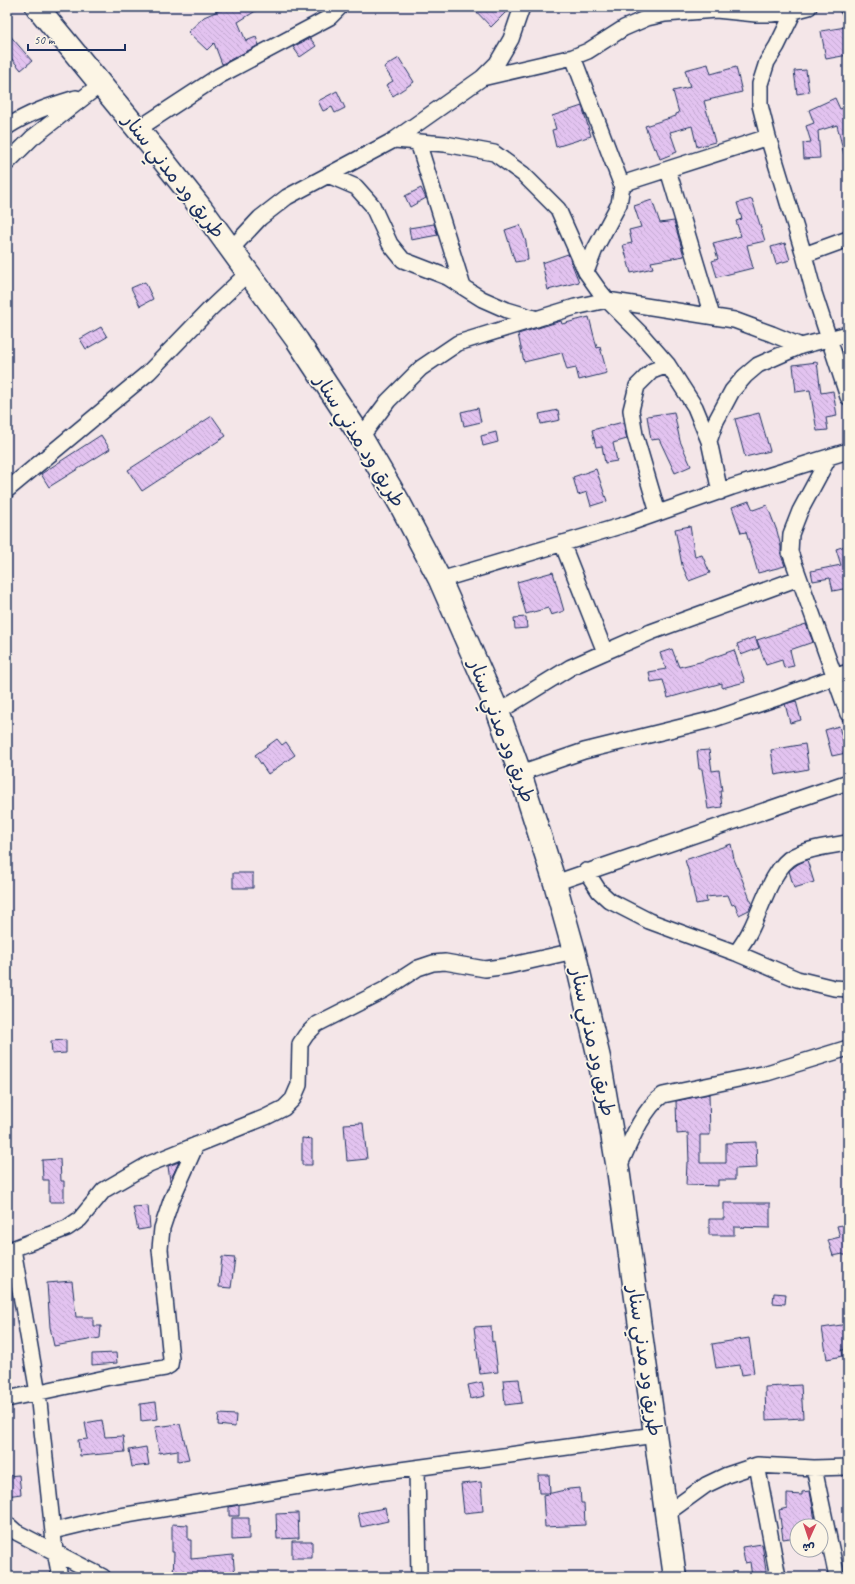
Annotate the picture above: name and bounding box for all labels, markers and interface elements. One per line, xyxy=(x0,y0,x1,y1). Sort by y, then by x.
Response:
scale bar xyxy=(28,26,125,52)
text: 50 m xyxy=(34,32,56,48)
street label: طريق ود مدني سنار xyxy=(112,107,231,247)
street label: طريق ود مدني سنار xyxy=(304,368,411,515)
street label: طريق ود مدني سنار xyxy=(458,654,541,808)
street label: طريق ود مدني سنار xyxy=(560,963,621,1120)
street label: طريق ود مدني سنار xyxy=(617,1282,668,1439)
north arrow xyxy=(789,1518,829,1558)
text: ش xyxy=(802,1541,815,1555)

